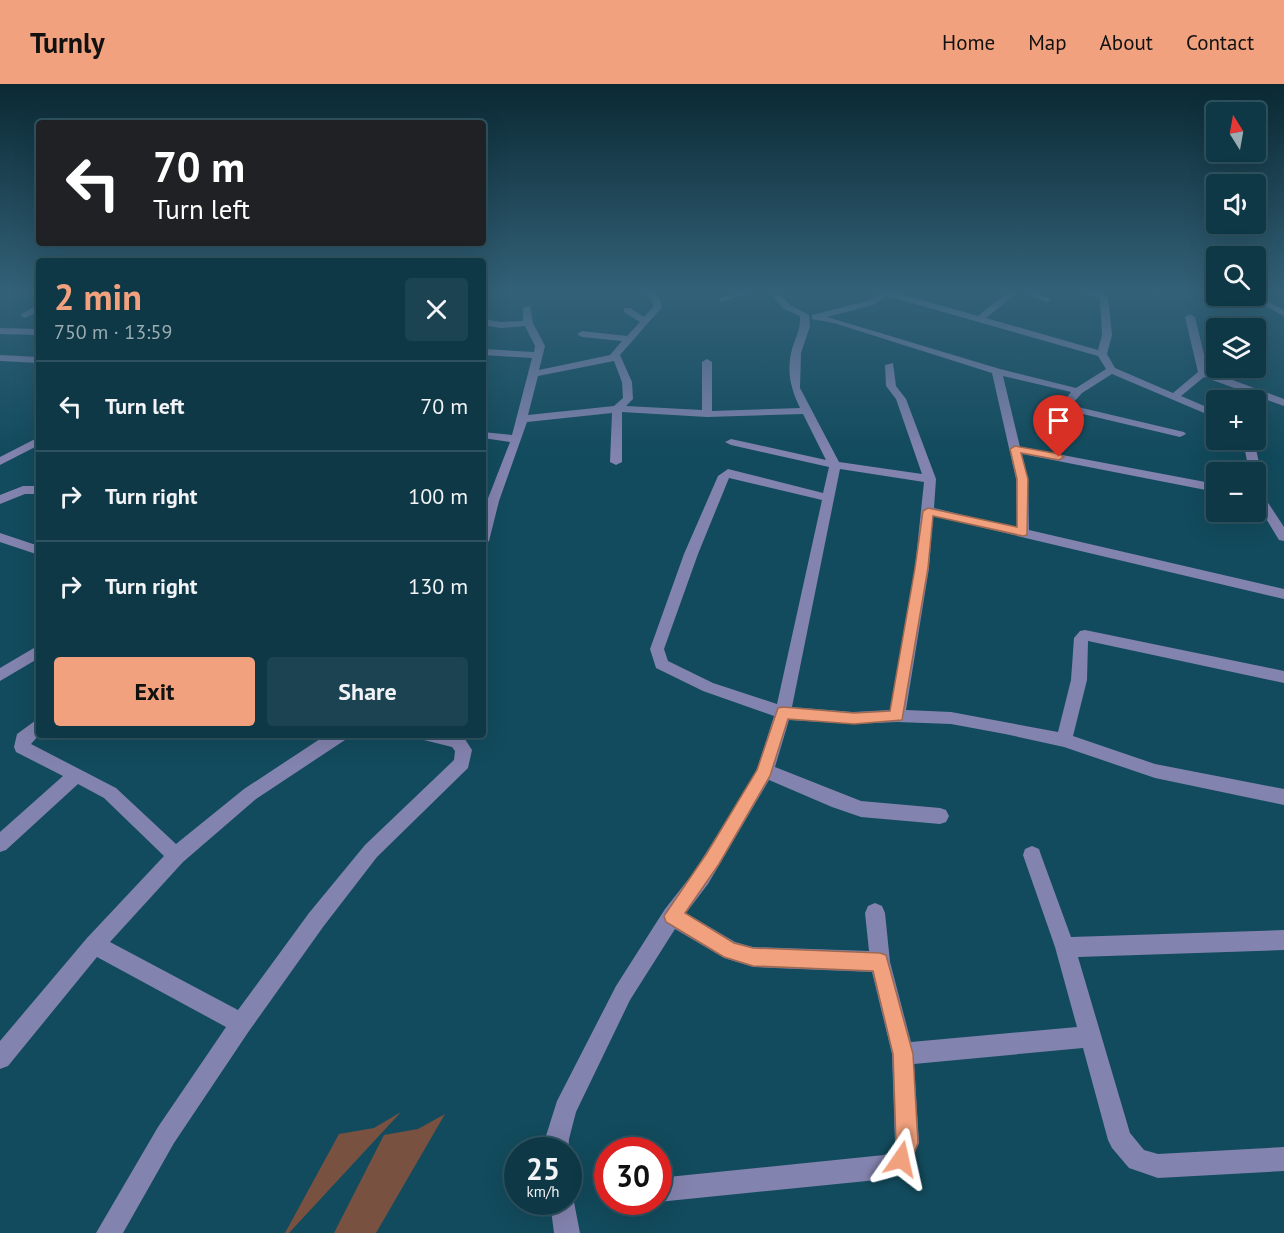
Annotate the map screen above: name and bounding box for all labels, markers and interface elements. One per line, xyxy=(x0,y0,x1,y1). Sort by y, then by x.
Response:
text: Turnly xyxy=(30,24,105,61)
text: Home xyxy=(942,29,995,56)
text: Map xyxy=(1028,29,1067,56)
text: About xyxy=(1100,29,1153,56)
text: Contact xyxy=(1186,29,1254,56)
north arrow xyxy=(1206,102,1266,162)
map controls xyxy=(1206,102,1266,522)
text: 70 m xyxy=(153,139,245,194)
icon: left xyxy=(54,144,132,222)
button: sound xyxy=(1206,174,1266,234)
text: Turn left xyxy=(153,192,250,226)
button: search xyxy=(1206,246,1266,306)
text: 2 min xyxy=(54,273,142,320)
button: close xyxy=(405,278,468,341)
button: layers xyxy=(1206,318,1266,378)
text: 750 m · 13:59 xyxy=(54,319,172,345)
icon: left xyxy=(54,390,87,423)
button: + xyxy=(1206,390,1266,450)
text: Turn left xyxy=(105,392,185,420)
text: 70 m xyxy=(420,392,468,420)
pin xyxy=(1033,395,1084,457)
icon: arrive xyxy=(1042,404,1075,437)
button: − xyxy=(1206,462,1266,522)
icon: right xyxy=(54,480,87,513)
text: Turn right xyxy=(105,482,197,510)
text: 100 m xyxy=(408,482,468,510)
icon: right xyxy=(54,570,87,603)
text: Turn right xyxy=(105,572,197,600)
text: 130 m xyxy=(408,572,468,600)
button: Exit xyxy=(54,657,255,726)
button: Share xyxy=(267,657,468,726)
position arrow xyxy=(869,1127,933,1191)
speed limit sign: 30 xyxy=(594,1137,672,1215)
text: 25 xyxy=(526,1149,560,1188)
text: km/h xyxy=(527,1182,559,1201)

